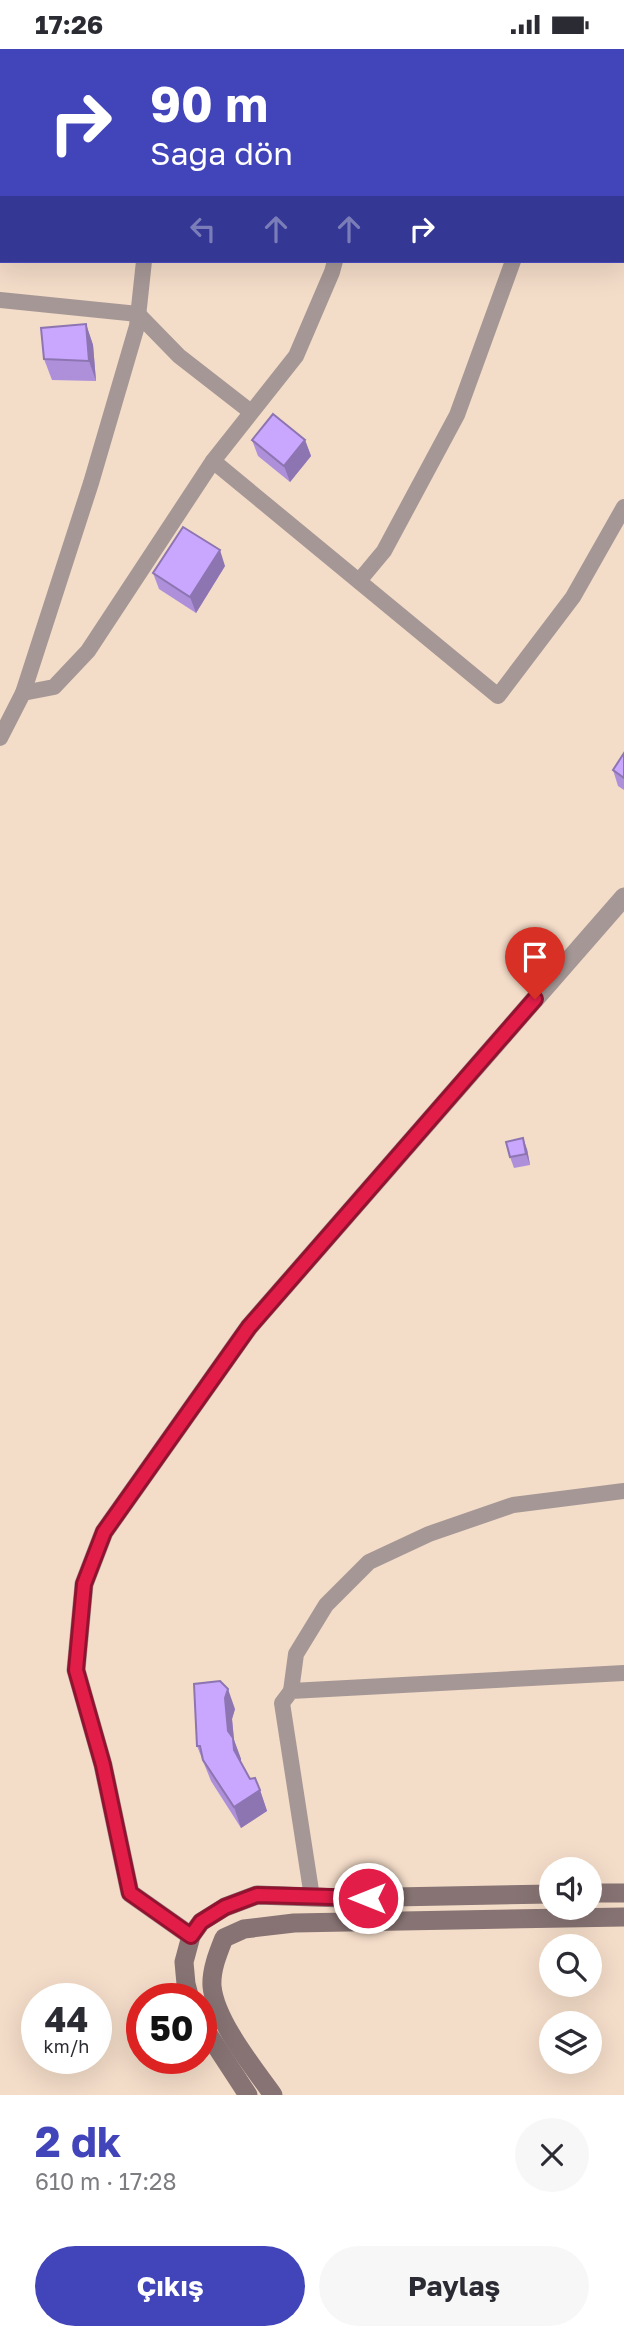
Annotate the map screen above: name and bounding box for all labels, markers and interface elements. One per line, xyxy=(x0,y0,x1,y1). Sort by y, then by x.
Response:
text: 17:26 xyxy=(35,9,103,40)
text: 90 m xyxy=(150,74,268,133)
icon: right xyxy=(35,77,126,168)
text: Sağa dön xyxy=(150,134,293,172)
icon: left xyxy=(184,210,222,248)
icon: ahead xyxy=(257,210,295,248)
icon: ahead xyxy=(330,210,368,248)
icon: right xyxy=(403,210,441,248)
pin xyxy=(505,927,565,999)
icon: arrive xyxy=(516,938,554,976)
map controls xyxy=(539,1857,602,2074)
button: sound xyxy=(539,1857,602,1920)
position arrow xyxy=(331,1861,405,1935)
button: search xyxy=(539,1934,602,1997)
speed limit sign: 50 xyxy=(126,1983,217,2074)
text: 44 xyxy=(45,1998,88,2040)
button: layers xyxy=(539,2011,602,2074)
text: km/h xyxy=(44,2035,89,2057)
text: 2 dk xyxy=(35,2116,121,2166)
button: close xyxy=(515,2118,589,2192)
text: 610 m · 17:28 xyxy=(35,2167,176,2195)
button: Çıkış xyxy=(35,2246,305,2326)
button: Paylaş xyxy=(319,2246,589,2326)

